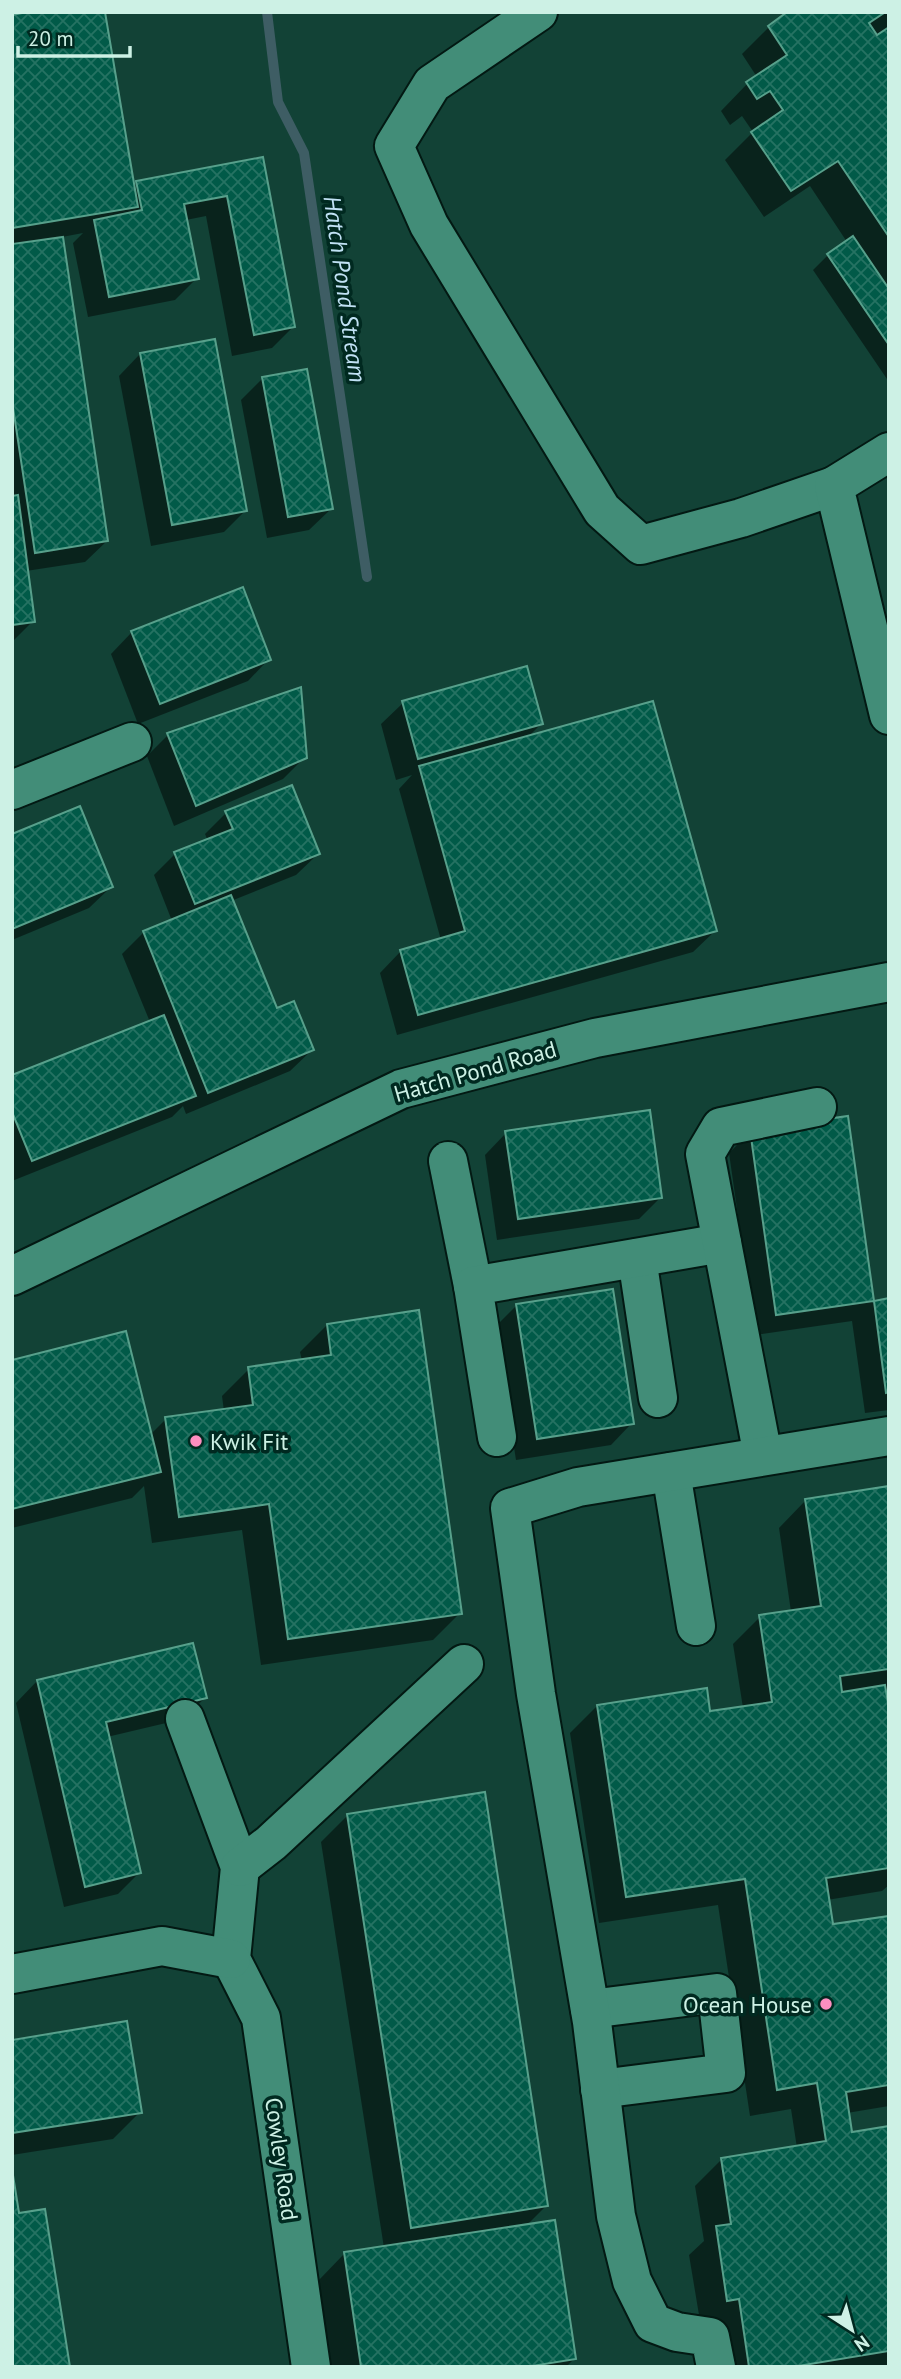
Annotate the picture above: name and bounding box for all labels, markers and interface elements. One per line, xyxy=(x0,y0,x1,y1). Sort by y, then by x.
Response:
scale bar xyxy=(18,14,130,58)
text: 20 m xyxy=(28,25,74,52)
water label: Hatch Pond Stream xyxy=(317,194,373,384)
street label: Hatch Pond Road xyxy=(390,1034,560,1108)
place label: Kwik Fit xyxy=(210,1427,288,1456)
marker: Kwik Fit xyxy=(188,1433,204,1449)
place label: Ocean House xyxy=(683,1990,812,2019)
marker: Ocean House xyxy=(818,1996,834,2012)
street label: Cowley Road xyxy=(259,2096,305,2222)
north arrow xyxy=(817,2295,887,2365)
text: N xyxy=(850,2330,874,2357)

